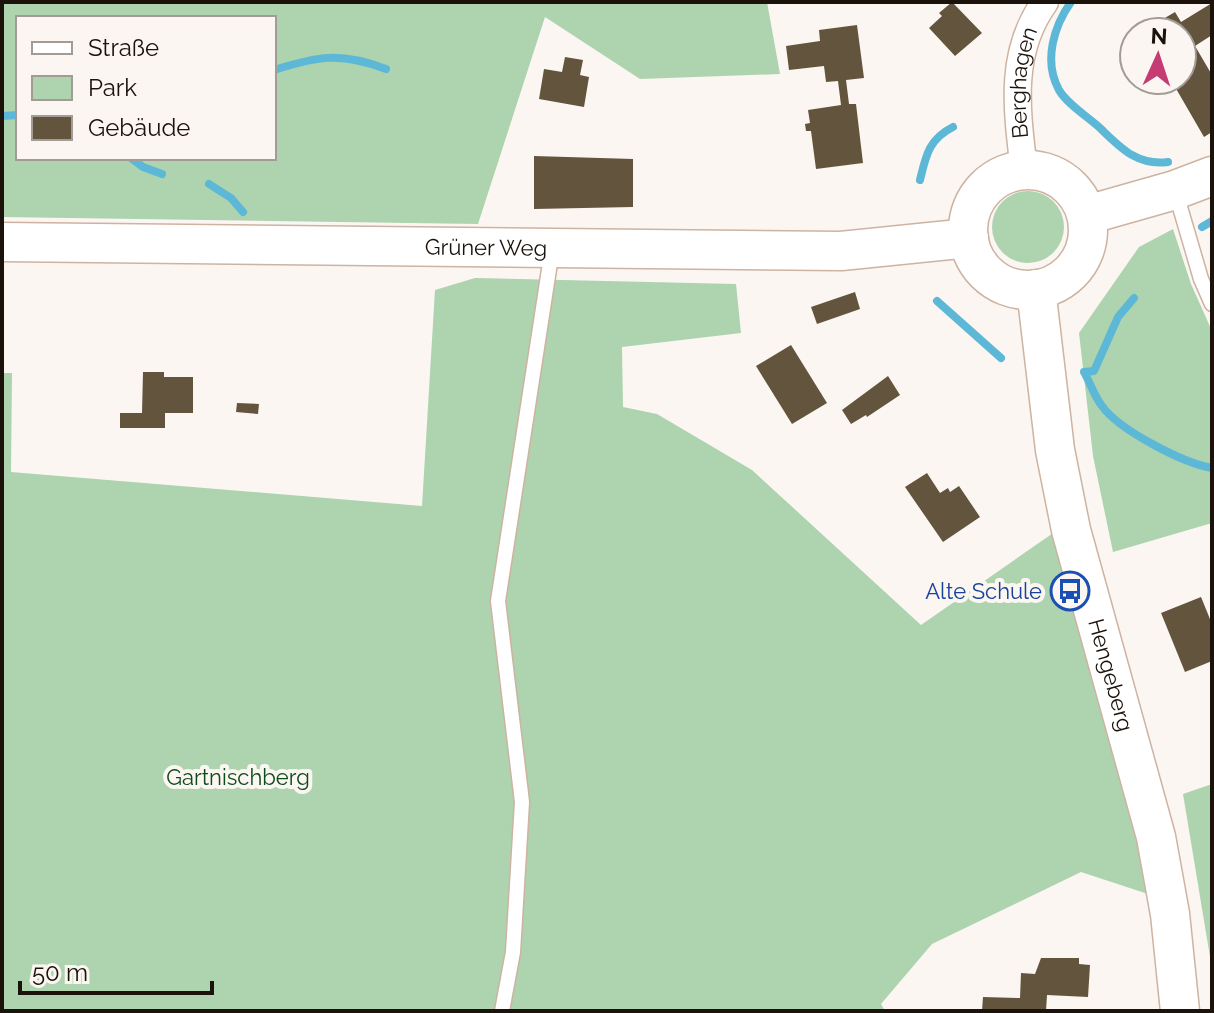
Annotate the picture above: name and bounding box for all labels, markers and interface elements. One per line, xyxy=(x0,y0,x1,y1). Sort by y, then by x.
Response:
legend xyxy=(16,16,276,160)
north arrow xyxy=(1118,16,1198,96)
street label: Berghagen xyxy=(1005,23,1042,140)
text: N xyxy=(1150,23,1168,49)
text: Straße xyxy=(88,33,159,62)
text: Park xyxy=(88,73,137,102)
text: Gebäude xyxy=(88,113,190,142)
street label: Grüner Weg xyxy=(425,234,547,261)
bus stop icon: Alte Schule xyxy=(1049,570,1091,612)
place label: Alte Schule xyxy=(925,578,1042,604)
street label: Hengeberg xyxy=(1083,616,1139,734)
park label: Gartnischberg xyxy=(166,764,310,790)
scale bar xyxy=(20,945,212,995)
text: 50 m xyxy=(32,958,88,987)

